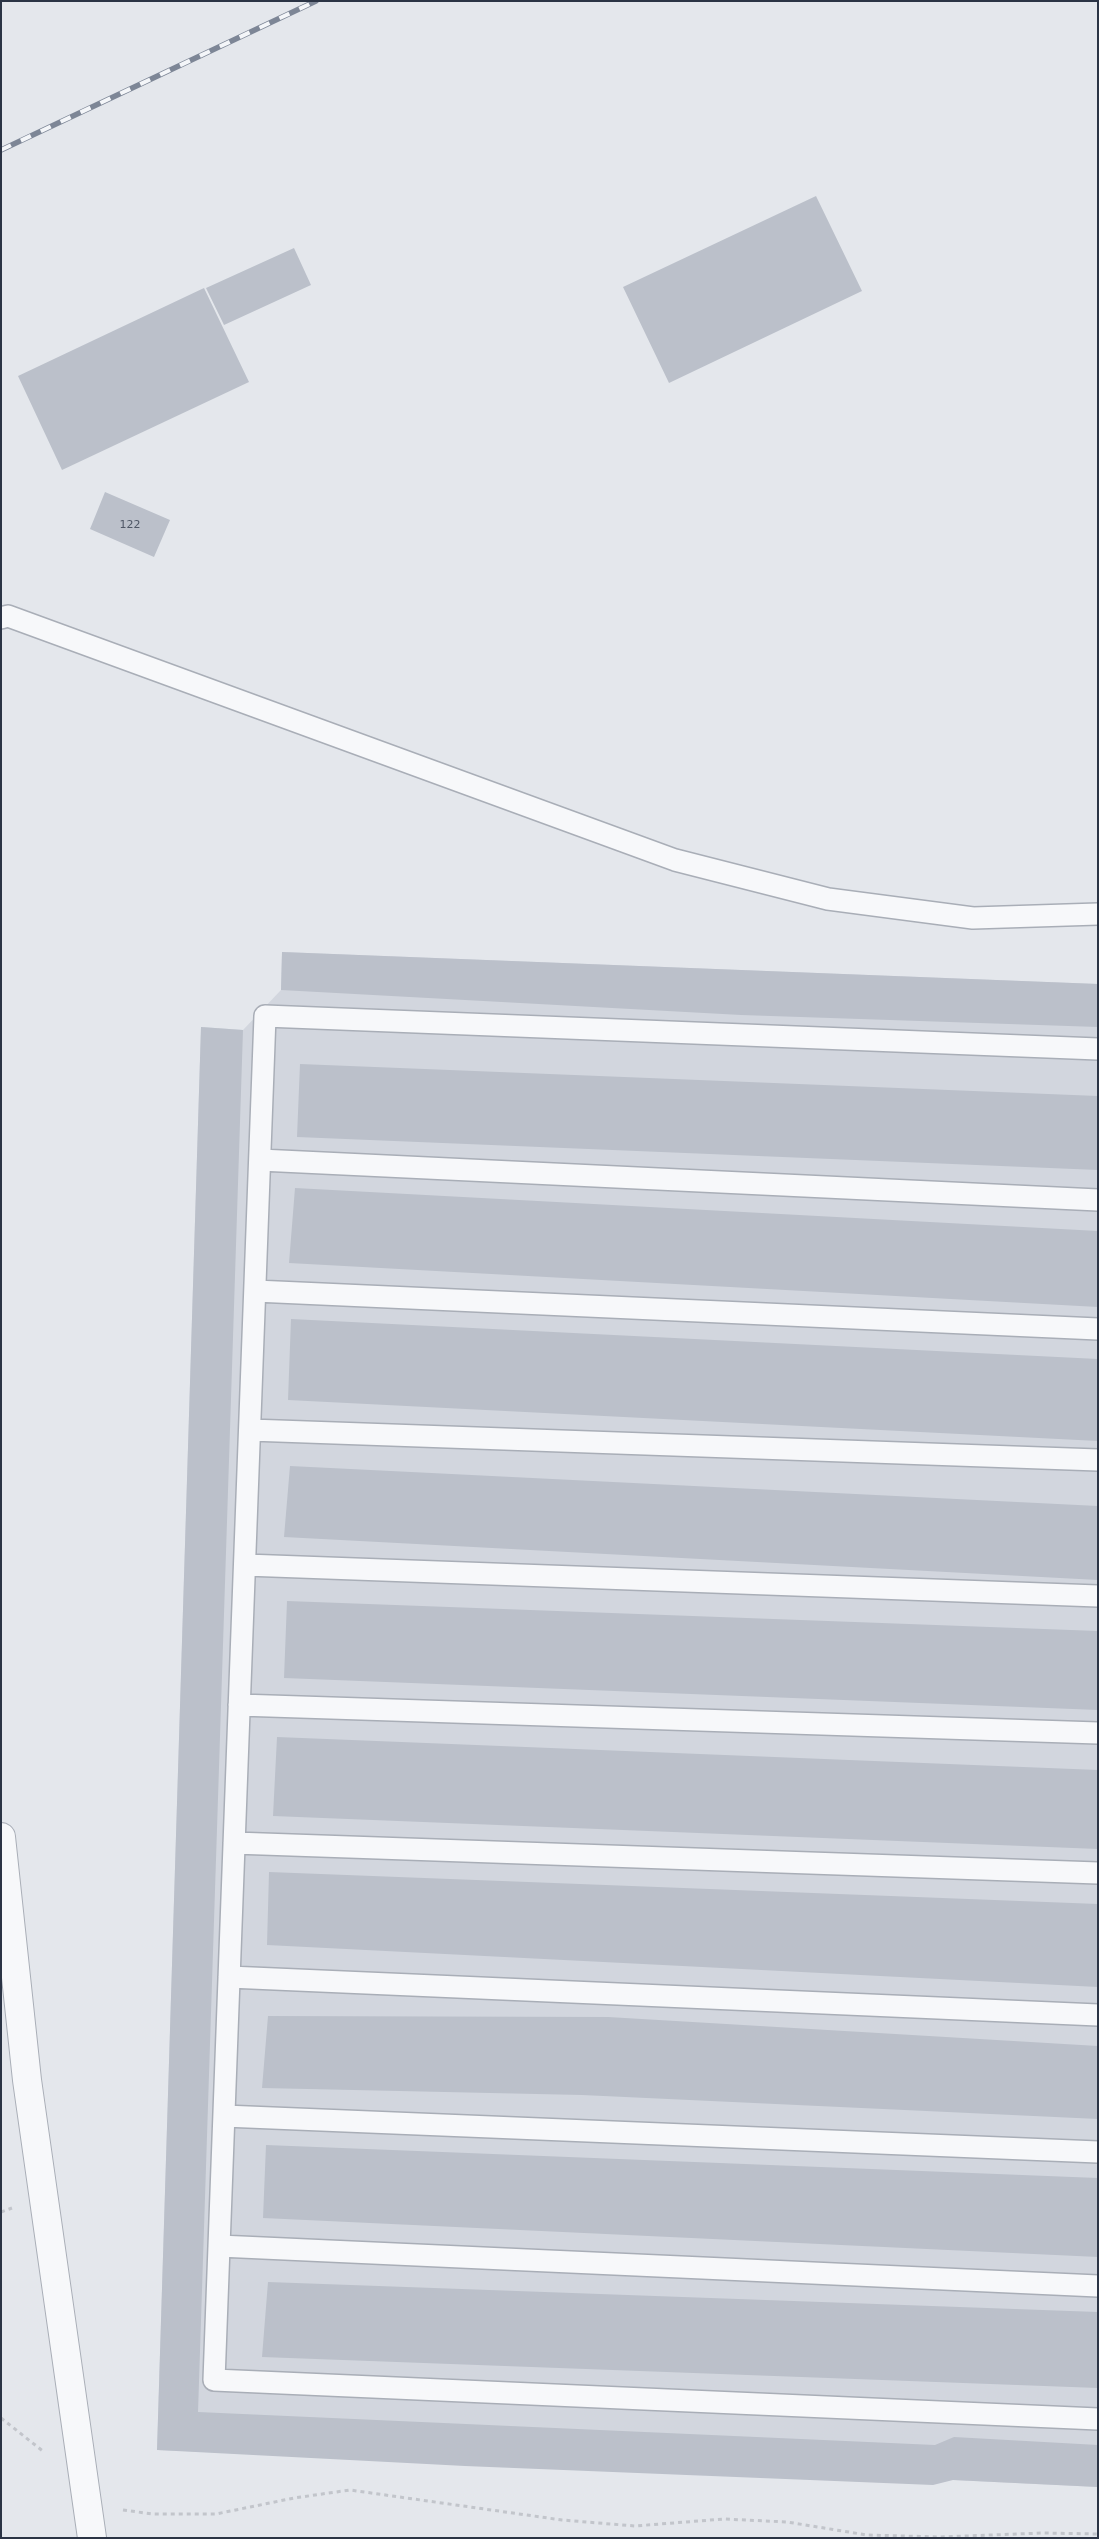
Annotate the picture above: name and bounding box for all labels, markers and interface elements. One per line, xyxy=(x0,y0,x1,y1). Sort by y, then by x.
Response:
house number: 122 xyxy=(120,518,140,532)

